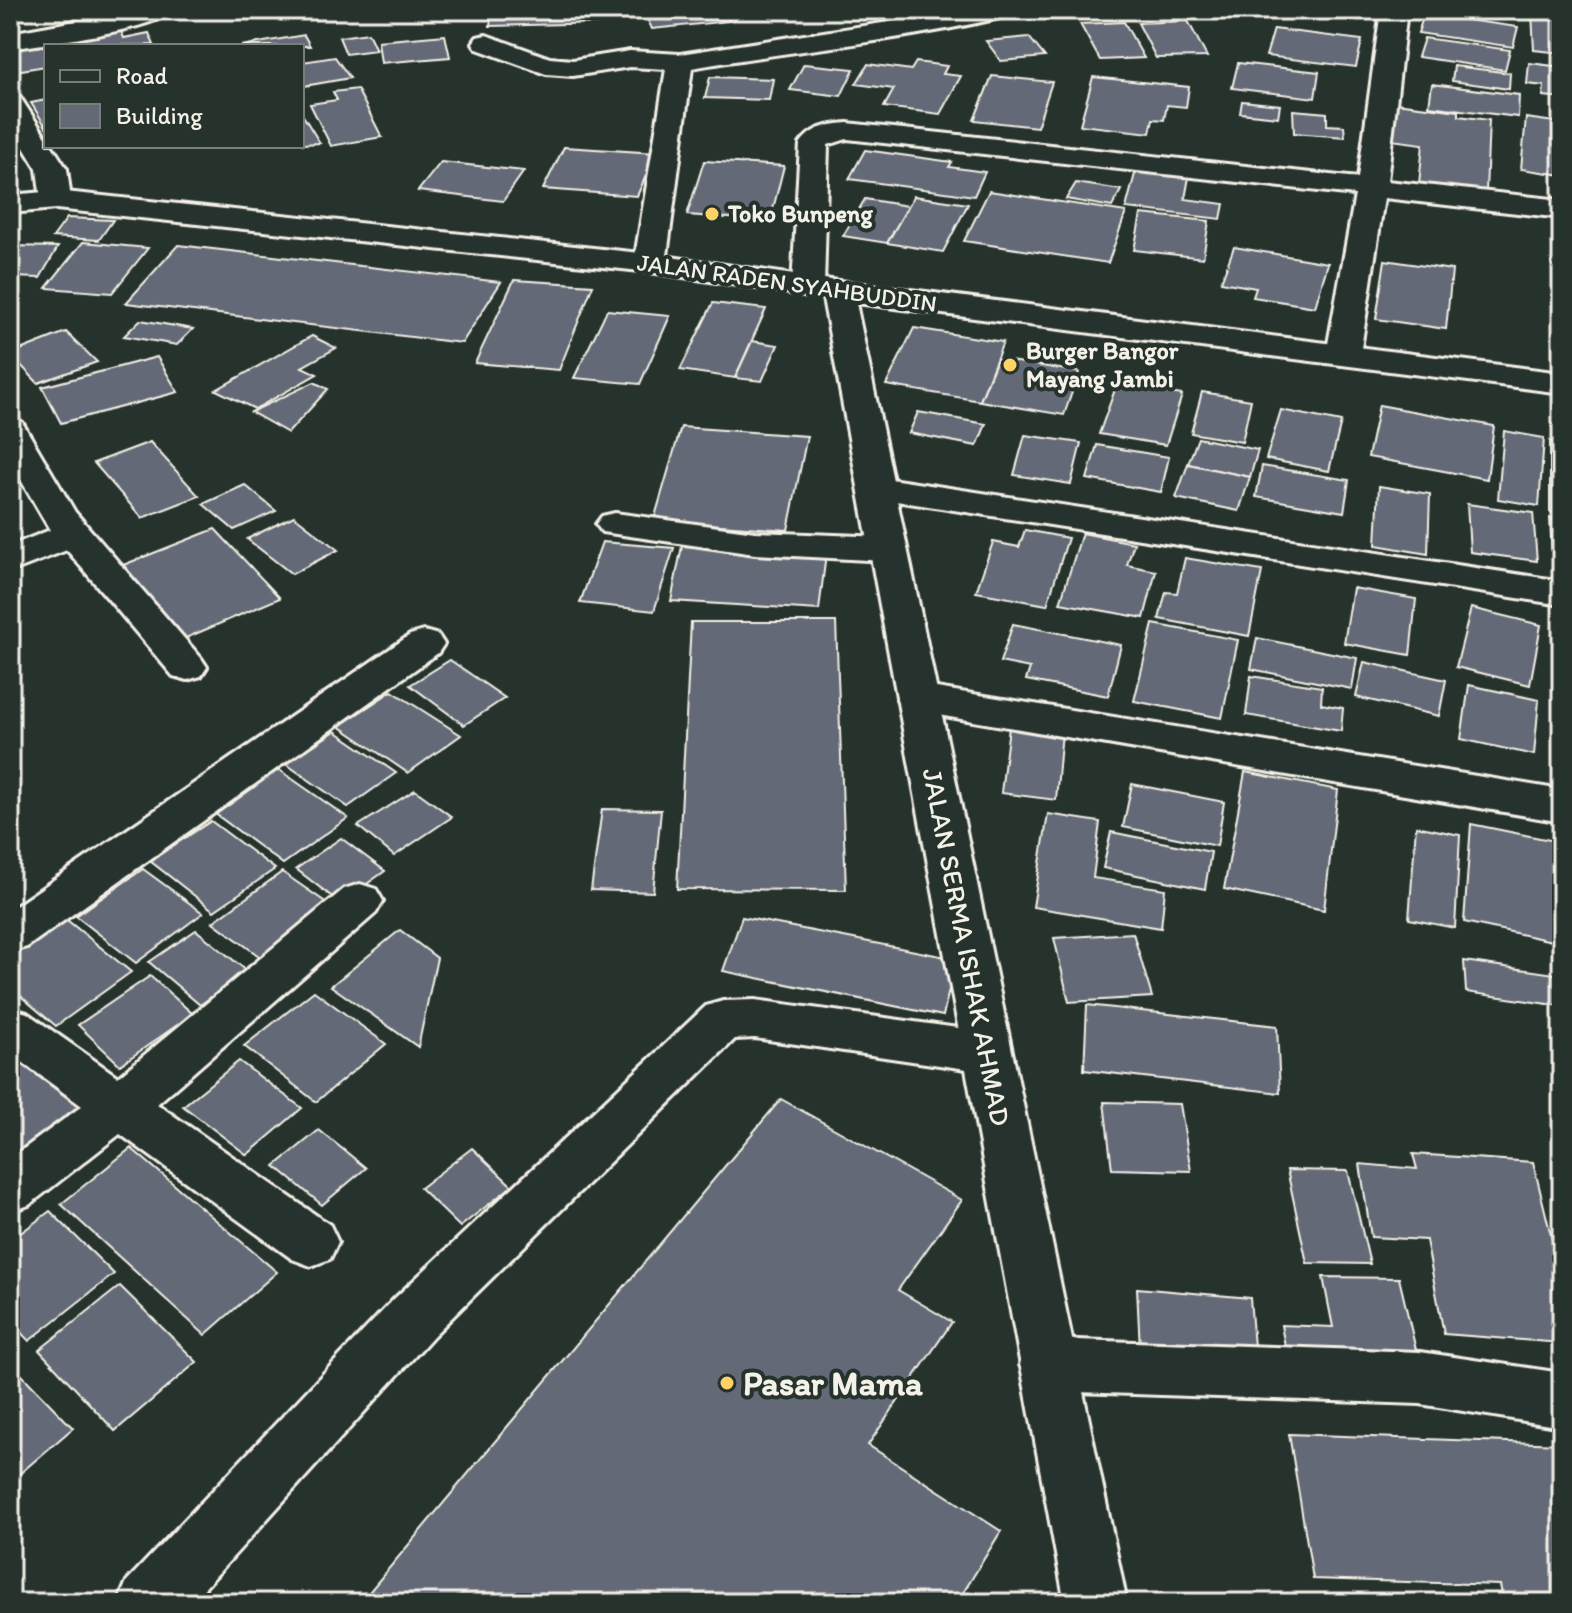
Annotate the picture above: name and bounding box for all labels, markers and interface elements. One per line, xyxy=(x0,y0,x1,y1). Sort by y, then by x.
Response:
legend xyxy=(44,44,304,148)
text: Road xyxy=(116,61,168,90)
text: Building xyxy=(116,101,203,130)
place label: Toko Bunpeng xyxy=(727,199,873,229)
marker: Toko Bunpeng xyxy=(703,205,721,223)
street label: JALAN RADEN SYAHBUDDIN xyxy=(635,247,939,318)
place label: Burger Bangor Mayang Jambi xyxy=(1026,336,1179,394)
marker: Burger Bangor Mayang Jambi xyxy=(1001,356,1019,374)
street label: JALAN SERMA ISHAK AHMAD xyxy=(916,765,1018,1129)
place label: Pasar Mama xyxy=(743,1363,923,1404)
marker: Pasar Mama xyxy=(718,1374,736,1392)

